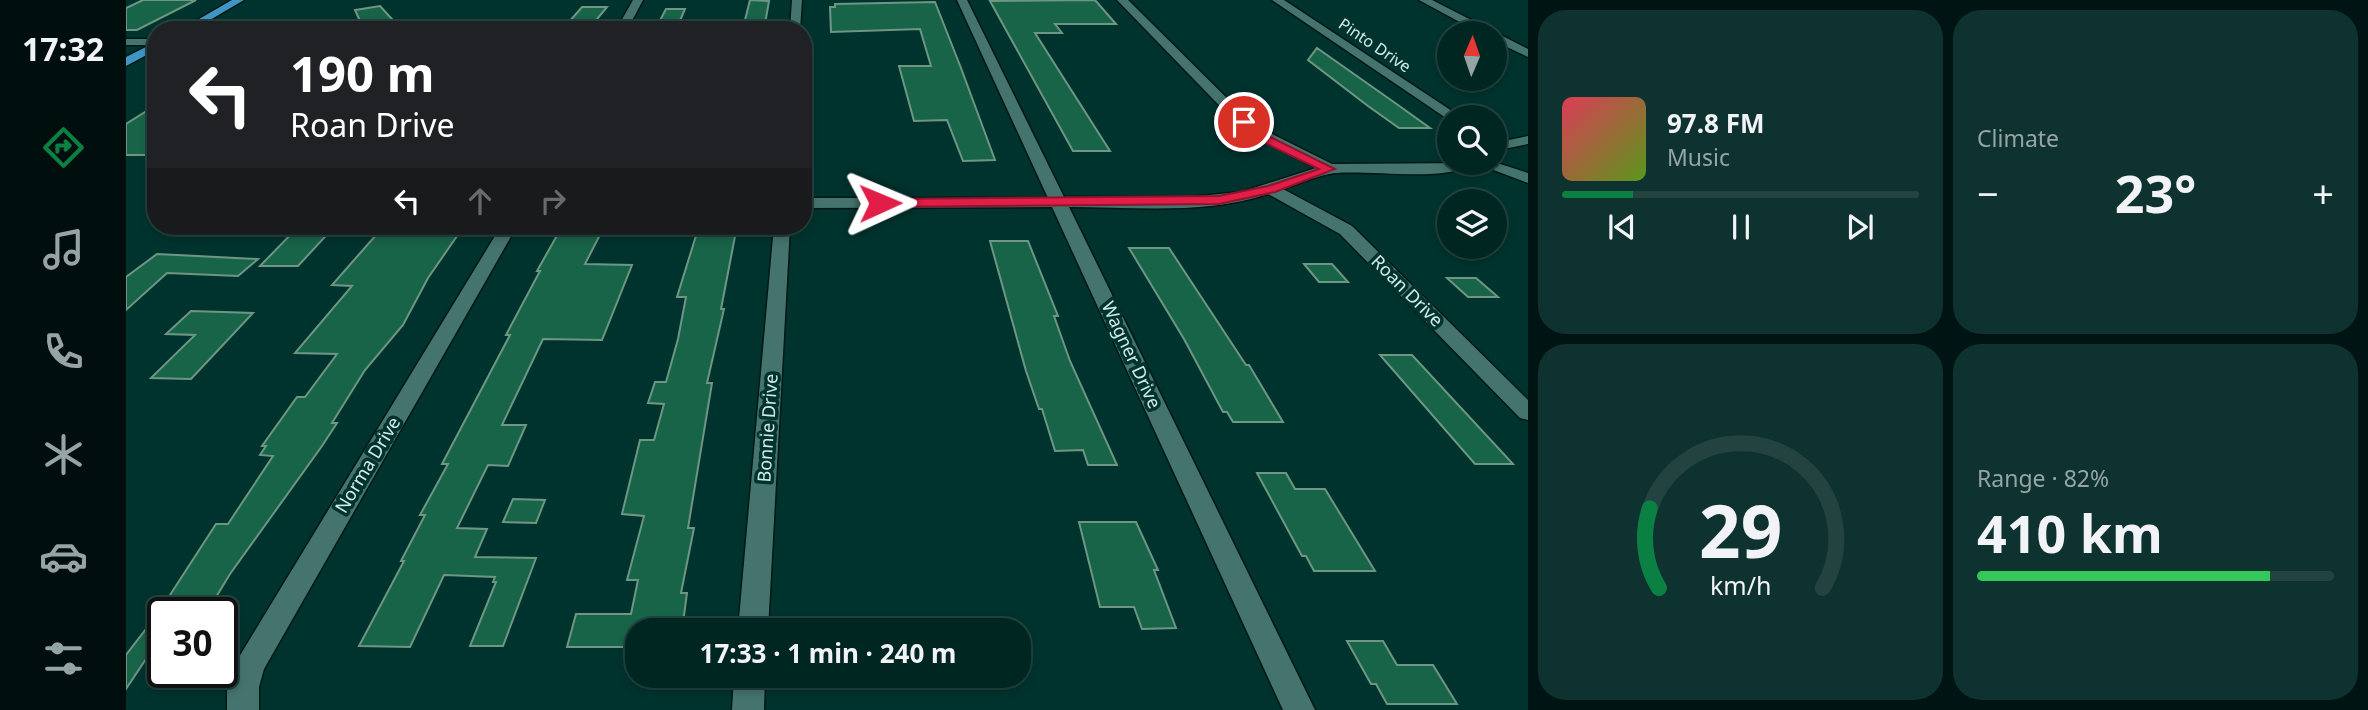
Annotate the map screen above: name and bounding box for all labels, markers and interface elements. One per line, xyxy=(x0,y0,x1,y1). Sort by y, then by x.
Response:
street label: Pinto Drive xyxy=(1334,13,1416,77)
north arrow xyxy=(1437,21,1507,91)
map controls xyxy=(1437,21,1507,259)
text: 17:32 xyxy=(22,27,104,70)
text: 190 m xyxy=(290,40,435,106)
icon: left xyxy=(175,49,266,140)
pin xyxy=(1214,92,1274,152)
text: Roan Drive xyxy=(290,103,454,146)
icon: arrive xyxy=(1225,103,1263,141)
button: search xyxy=(1437,105,1507,175)
text: 97.8 FM xyxy=(1667,105,1764,141)
text: Climate xyxy=(1977,122,2059,154)
icon: directions xyxy=(39,123,88,172)
text: Music xyxy=(1667,141,1730,173)
text: 23° xyxy=(2115,157,2196,228)
position arrow xyxy=(843,166,917,240)
text: − xyxy=(1977,167,1999,219)
text: + xyxy=(2312,167,2334,219)
icon: left xyxy=(388,182,426,220)
icon: ahead xyxy=(461,182,499,220)
icon: right xyxy=(534,182,572,220)
button: layers xyxy=(1437,189,1507,259)
icon: previous xyxy=(1603,208,1641,246)
icon: pause xyxy=(1722,208,1760,246)
icon: next xyxy=(1841,208,1879,246)
icon: music xyxy=(39,225,88,274)
street label: Roan Drive xyxy=(1367,249,1449,331)
street label: Wagner Drive xyxy=(1097,297,1167,412)
icon: phone xyxy=(39,327,88,376)
street label: Bonnie Drive xyxy=(751,373,783,483)
street label: Norma Drive xyxy=(329,412,405,517)
icon: climate xyxy=(39,430,88,479)
text: Range · 82% xyxy=(1977,462,2109,494)
text: 29 xyxy=(1699,480,1782,579)
text: 410 km xyxy=(1977,497,2163,568)
icon: car xyxy=(39,532,88,581)
text: km/h xyxy=(1710,568,1771,602)
speed limit sign: 30 xyxy=(147,597,238,688)
icon: filters xyxy=(39,634,88,683)
text: 17:33 · 1 min · 240 m xyxy=(700,635,956,671)

